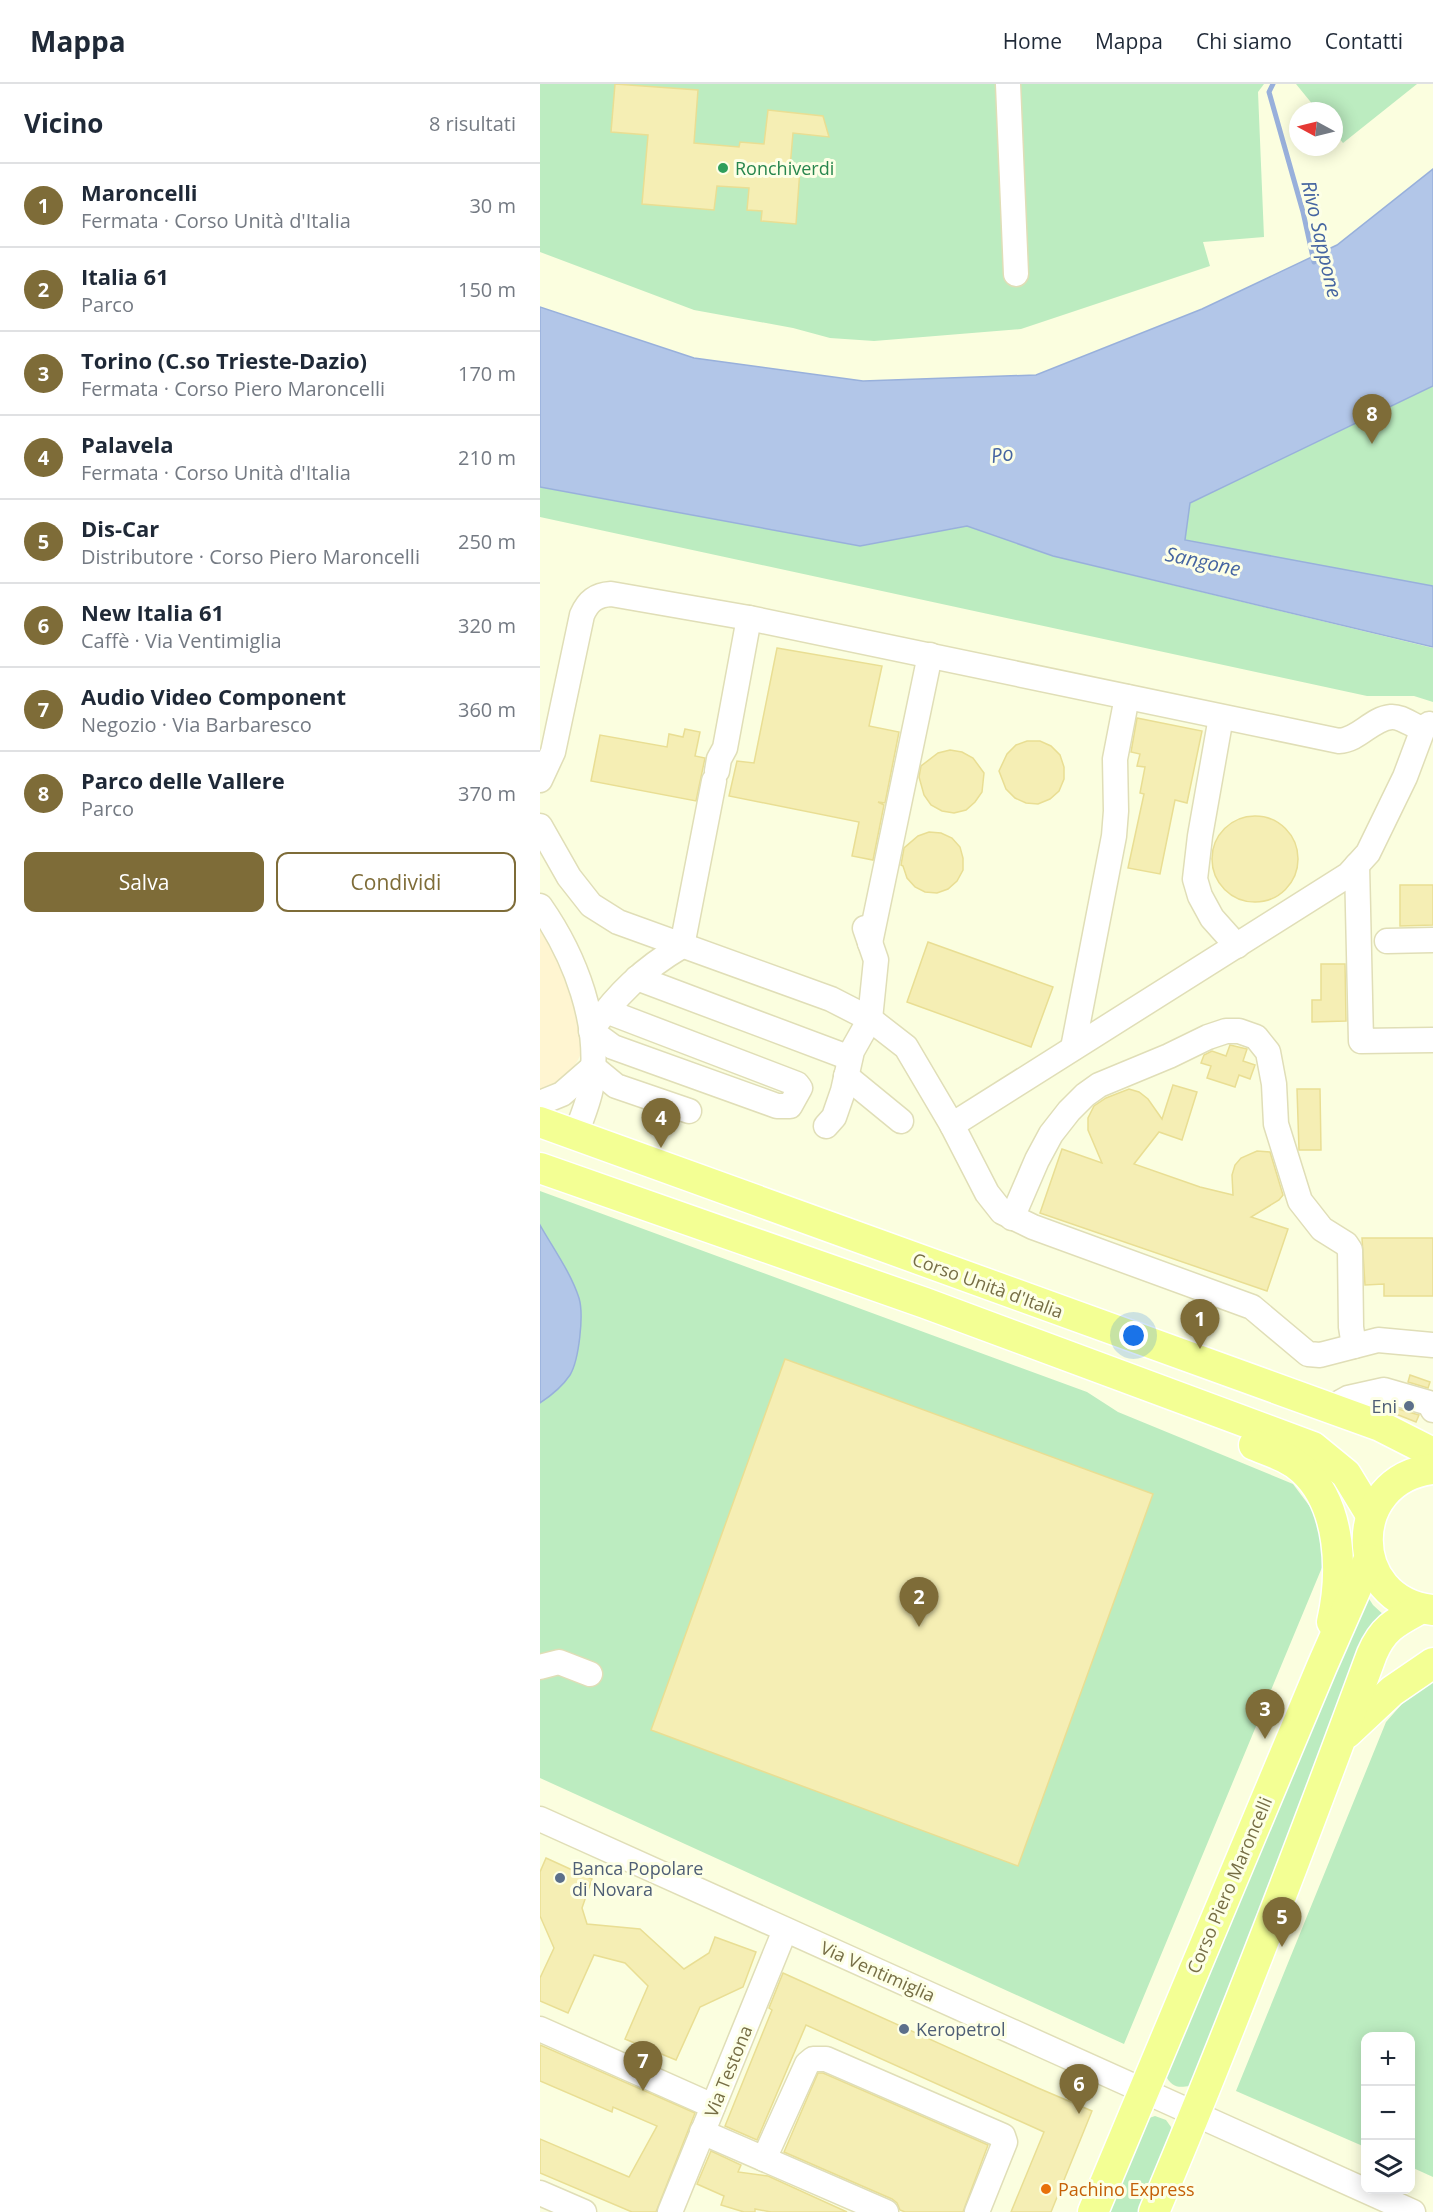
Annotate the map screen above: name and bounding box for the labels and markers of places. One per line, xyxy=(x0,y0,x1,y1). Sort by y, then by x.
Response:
place label: Ronchiverdi xyxy=(735,156,834,180)
marker: Ronchiverdi xyxy=(716,161,730,175)
pin: 8 xyxy=(1352,394,1392,444)
pin: 4 xyxy=(642,1098,680,1148)
pin: 1 xyxy=(1180,1300,1220,1349)
place label: Eni xyxy=(1371,1394,1397,1418)
marker: Eni xyxy=(1402,1399,1416,1413)
pin: 2 xyxy=(900,1578,938,1627)
pin: 3 xyxy=(1246,1690,1284,1739)
place label: Banca Popolare di Novara xyxy=(572,1856,703,1901)
marker: Banca Popolare di Novara xyxy=(553,1871,567,1885)
pin: 5 xyxy=(1262,1898,1302,1947)
place label: Keropetrol xyxy=(916,2017,1006,2041)
marker: Keropetrol xyxy=(897,2022,911,2036)
pin: 7 xyxy=(624,2042,662,2091)
pin: 6 xyxy=(1060,2064,1098,2114)
place label: Pachino Express xyxy=(1058,2177,1195,2201)
marker: Pachino Express xyxy=(1039,2182,1053,2196)

